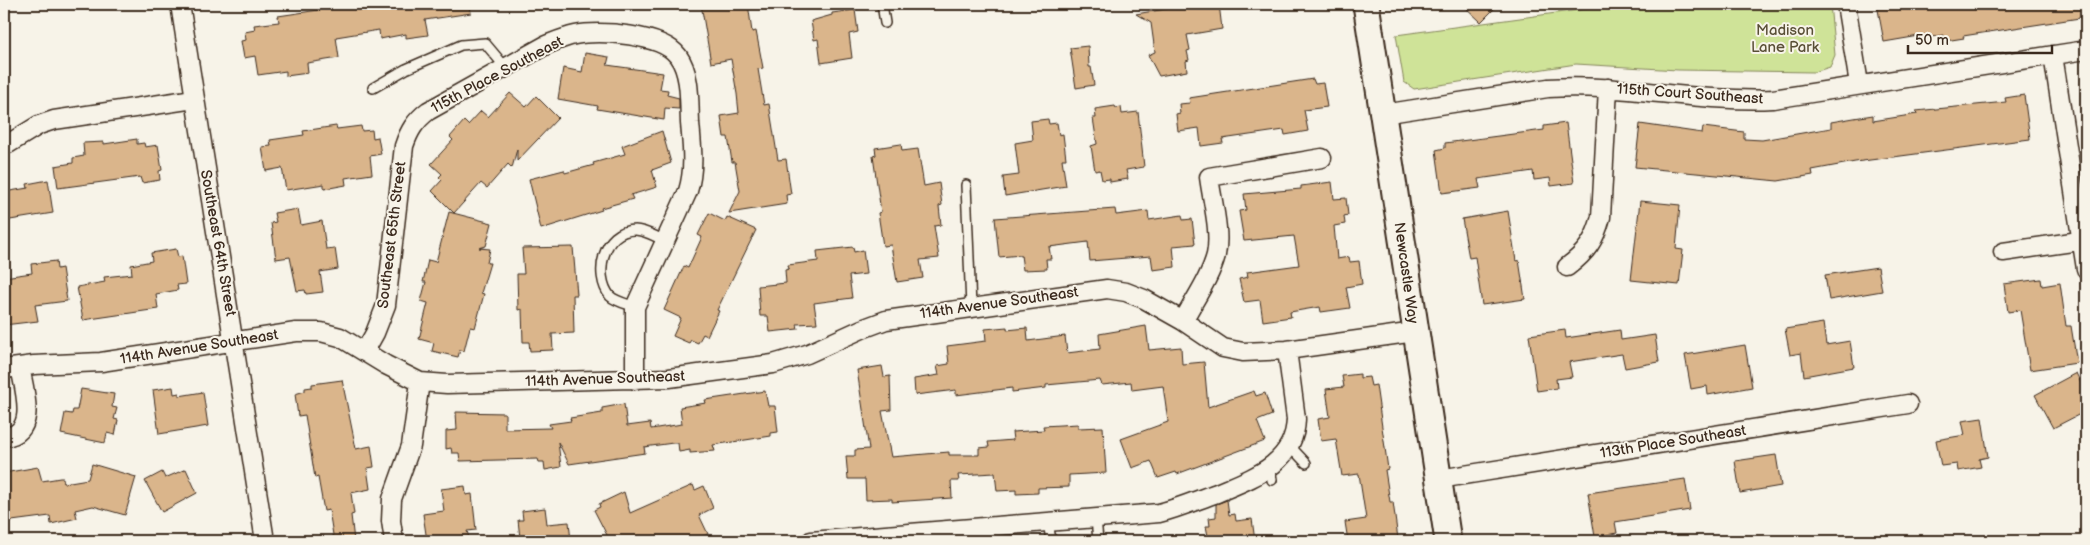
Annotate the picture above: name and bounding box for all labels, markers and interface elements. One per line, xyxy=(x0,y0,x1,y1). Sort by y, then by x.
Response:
park label: Madison Lane Park xyxy=(1751,21,1820,57)
scale bar xyxy=(1908,22,2051,54)
text: 50 m xyxy=(1915,31,1949,50)
street label: 115th Place Southeast xyxy=(428,32,567,118)
street label: 115th Court Southeast xyxy=(1616,79,1764,109)
street label: Southeast 65th Street xyxy=(374,160,410,309)
street label: Southeast 64th Street xyxy=(196,168,240,318)
street label: Newcastle Way xyxy=(1389,221,1423,325)
street label: 114th Avenue Southeast xyxy=(918,282,1080,324)
street label: 114th Avenue Southeast xyxy=(119,325,280,369)
street label: 114th Avenue Southeast xyxy=(525,367,686,391)
street label: 113th Place Southeast xyxy=(1599,421,1748,463)

